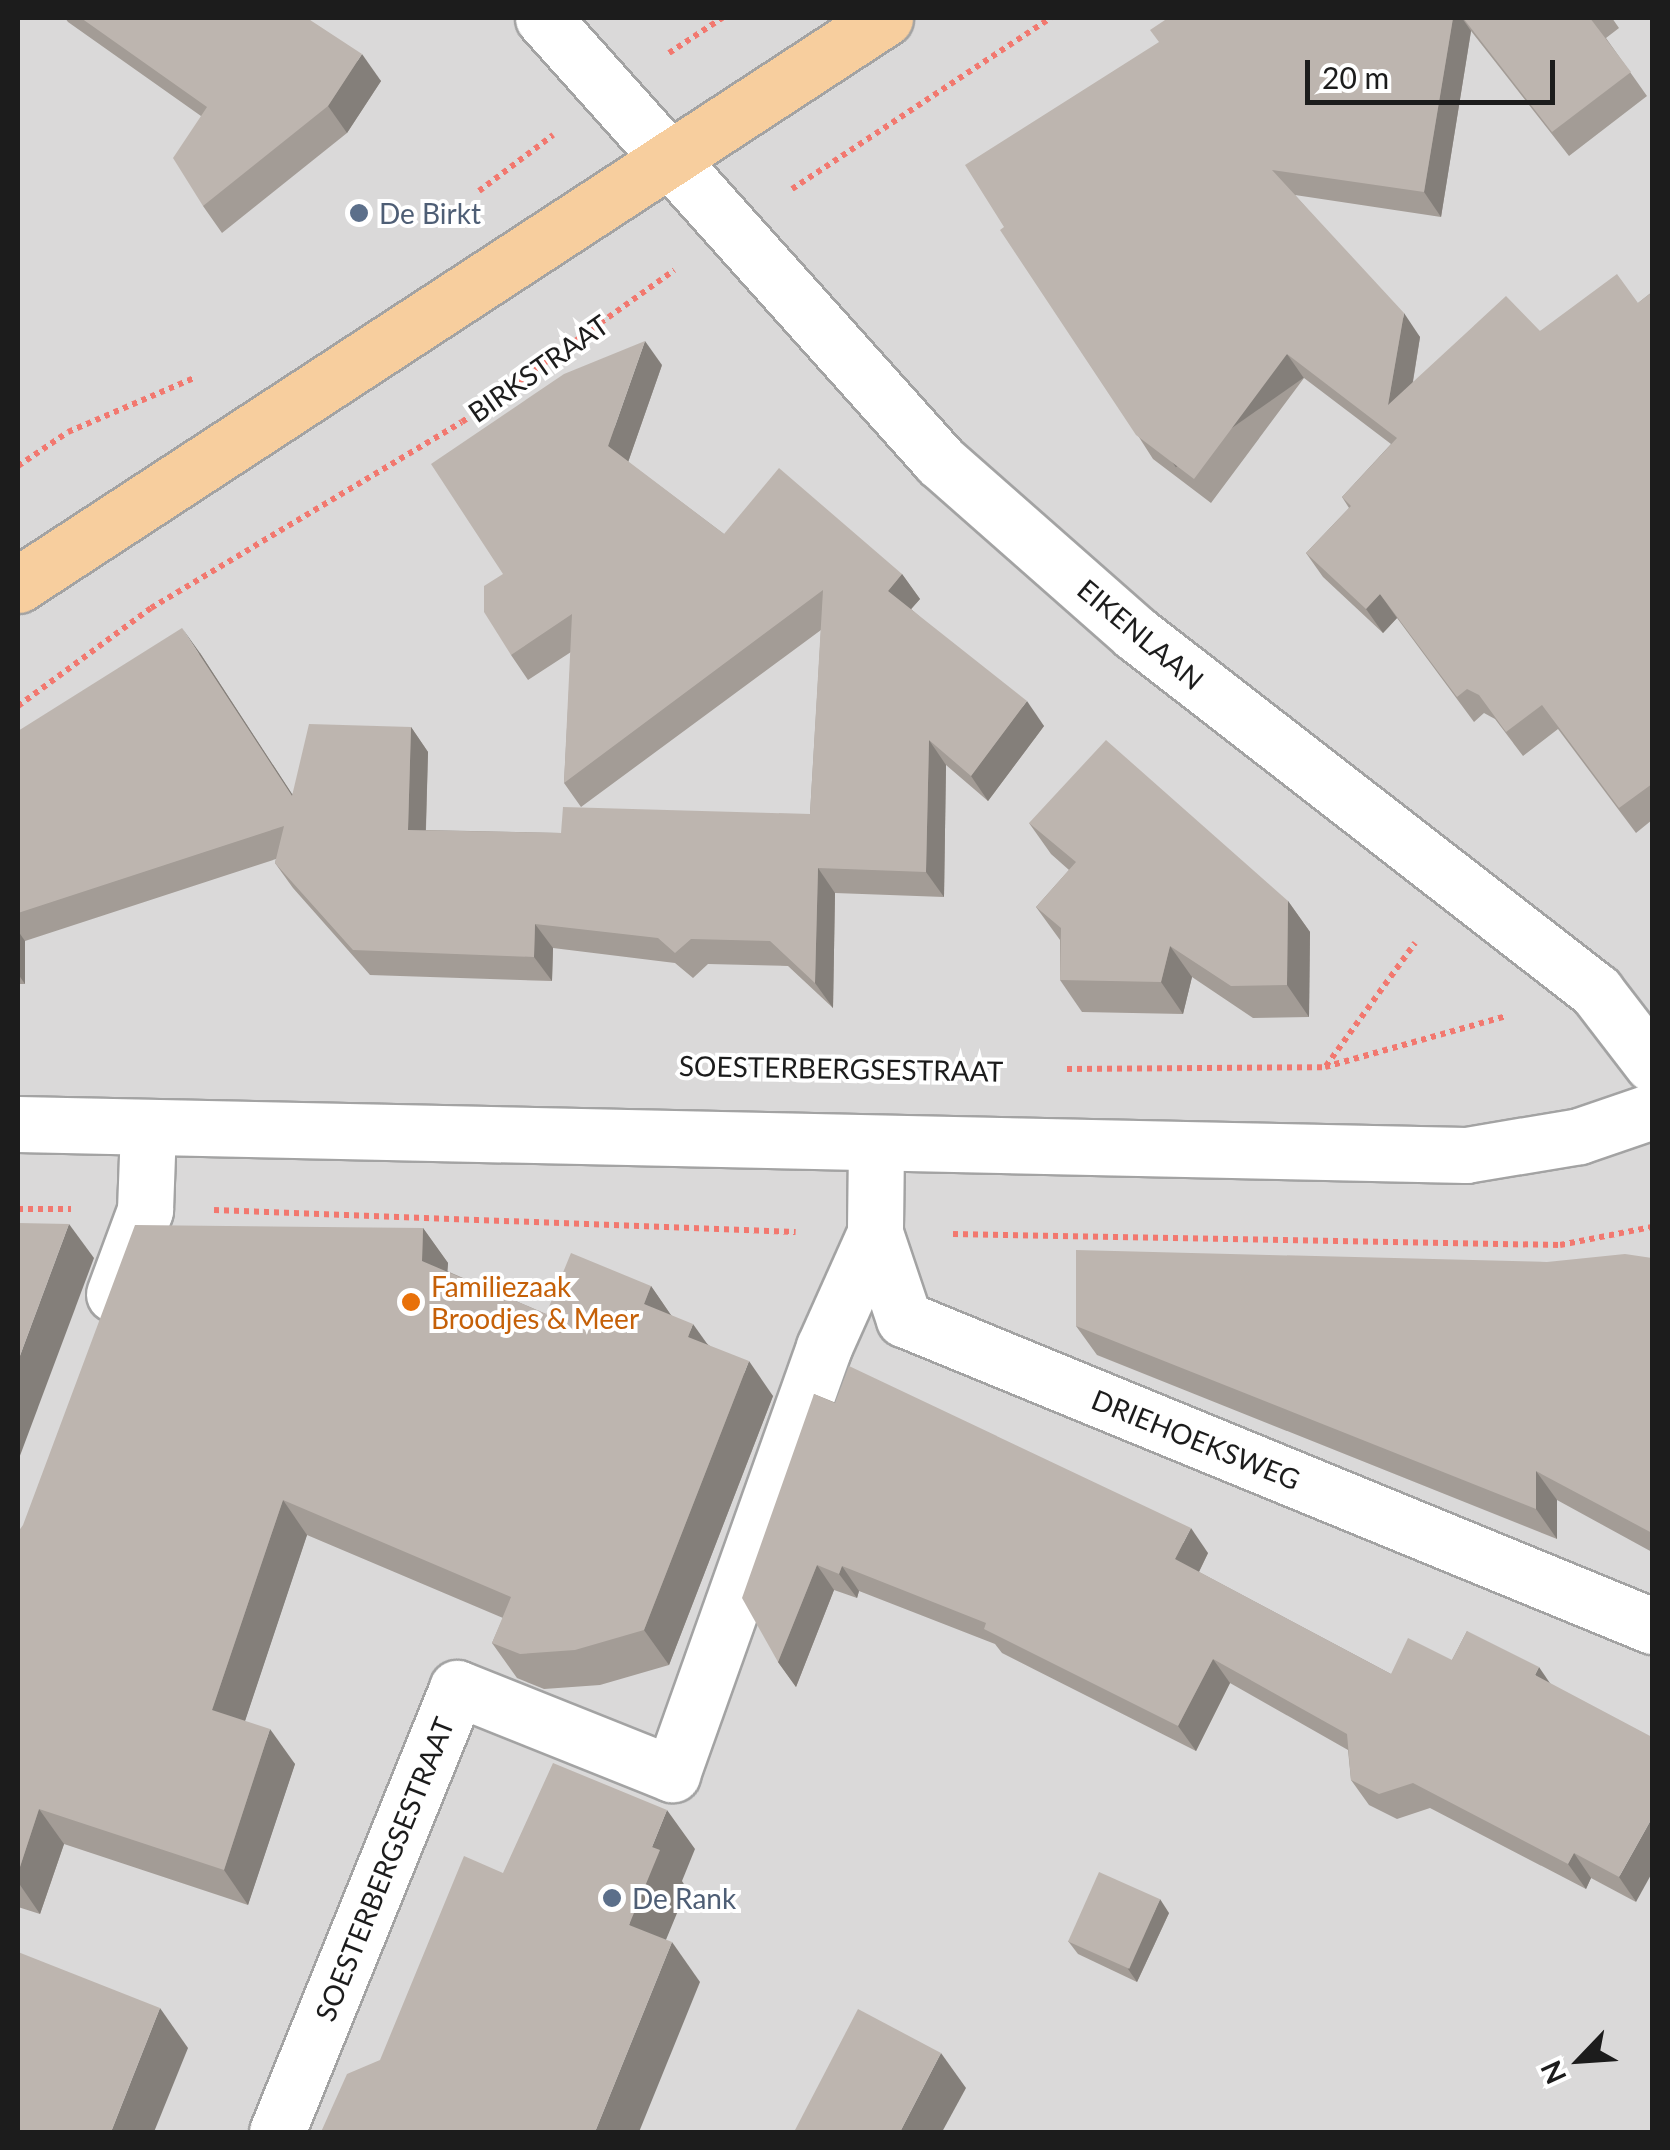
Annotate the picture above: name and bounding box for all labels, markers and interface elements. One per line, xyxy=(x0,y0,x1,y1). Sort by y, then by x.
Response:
scale bar xyxy=(1310,40,1560,102)
text: 20 m xyxy=(1322,59,1389,95)
place label: De Birkt xyxy=(379,196,481,230)
marker: De Birkt xyxy=(348,202,370,224)
street label: BIRKSTRAAT xyxy=(461,307,615,429)
street label: EIKENLAAN xyxy=(1071,572,1211,696)
street label: SOESTERBERGSESTRAAT xyxy=(679,1048,1003,1088)
place label: Familiezaak Broodjes & Meer xyxy=(431,1269,639,1335)
marker: Familiezaak Broodjes & Meer xyxy=(400,1291,422,1313)
street label: DRIEHOEKSWEG xyxy=(1087,1382,1305,1496)
street label: SOESTERBERGSESTRAAT xyxy=(308,1712,460,2026)
place label: De Rank xyxy=(632,1881,736,1915)
marker: De Rank xyxy=(601,1887,623,1909)
north arrow xyxy=(1530,2010,1630,2110)
text: N xyxy=(1533,2056,1573,2090)

